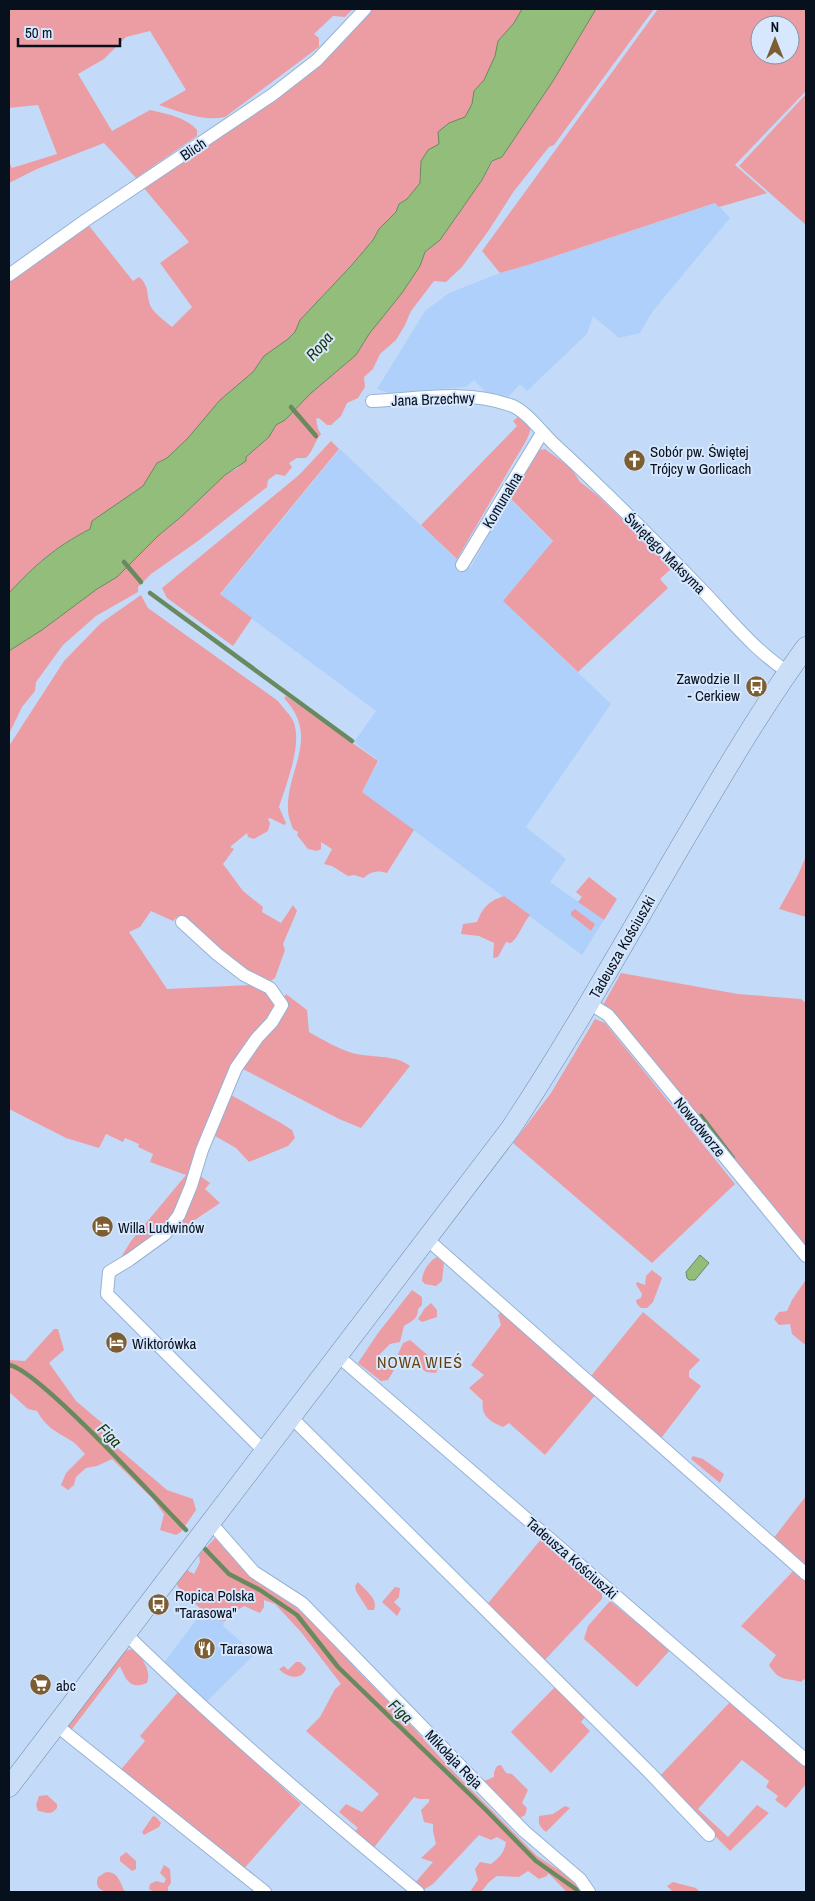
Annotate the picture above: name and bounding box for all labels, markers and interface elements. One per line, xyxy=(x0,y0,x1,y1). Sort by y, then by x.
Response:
scale bar xyxy=(18,15,120,47)
north arrow xyxy=(750,15,800,65)
text: N xyxy=(771,18,779,36)
text: 50 m xyxy=(25,22,52,43)
street label: Blich xyxy=(176,133,210,165)
water label: Ropa xyxy=(300,327,338,365)
street label: Jana Brzechwy xyxy=(391,387,476,411)
place label: Sobór pw. Świętej Trójcy w Gorlicach xyxy=(650,441,751,479)
church icon: Sobór pw. Świętej Trójcy w Gorlicach xyxy=(622,448,646,472)
street label: Komunalna xyxy=(477,468,527,532)
street label: Świętego Maksyma xyxy=(620,508,710,598)
place label: Zawodzie II - Cerkiew xyxy=(676,668,740,706)
bus stop icon: Zawodzie II - Cerkiew xyxy=(744,675,768,699)
street label: Tadeusza Kościuszki xyxy=(584,892,660,1002)
street label: Nowodworze xyxy=(669,1093,731,1161)
hotel icon: Willa Ludwinów xyxy=(90,1215,114,1239)
place label: Willa Ludwinów xyxy=(118,1217,204,1238)
hotel icon: Wiktorówka xyxy=(104,1331,128,1355)
place label: Wiktorówka xyxy=(132,1333,196,1354)
district label: NOWA WIEŚ xyxy=(377,1351,463,1373)
water label: Figa xyxy=(93,1418,127,1452)
street label: Tadeusza Kościuszki xyxy=(521,1512,623,1604)
place label: Ropica Polska "Tarasowa" xyxy=(175,1585,254,1623)
bus stop icon: Ropica Polska "Tarasowa" xyxy=(147,1592,171,1616)
restaurant icon: Tarasowa xyxy=(192,1636,216,1660)
place label: Tarasowa xyxy=(220,1638,273,1659)
supermarket icon: abc xyxy=(28,1673,52,1697)
place label: abc xyxy=(56,1675,76,1696)
water label: Figa xyxy=(384,1694,418,1728)
street label: Mikołaja Reja xyxy=(421,1725,488,1793)

